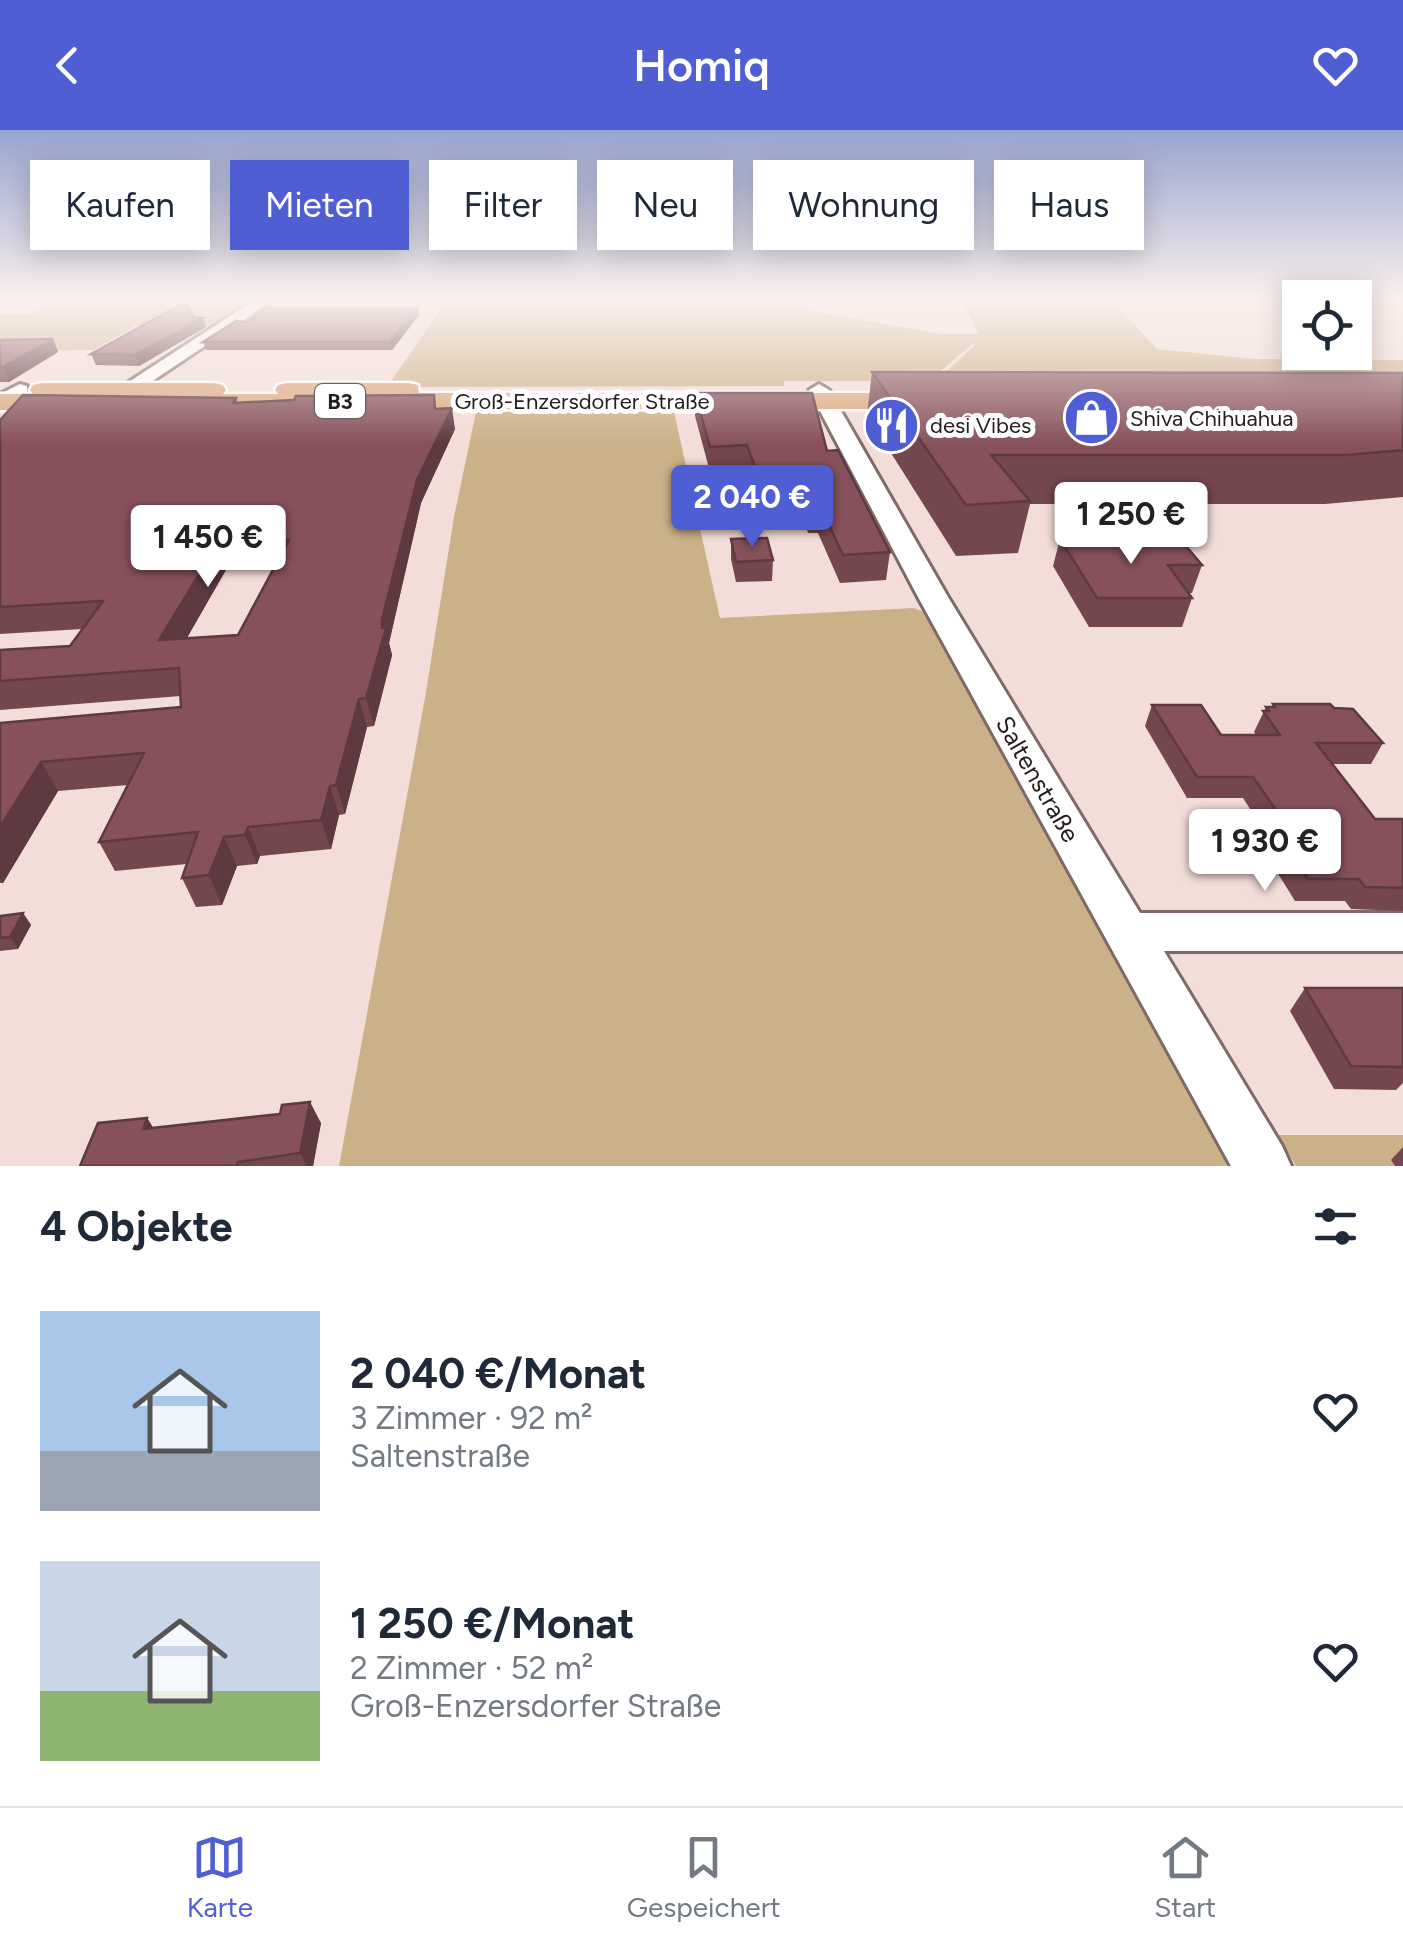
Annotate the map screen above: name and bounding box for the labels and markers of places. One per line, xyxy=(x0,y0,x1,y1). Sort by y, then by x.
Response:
shop icon: Shiva Chihuahua xyxy=(1061,388,1121,448)
restaurant icon: desi Vibes xyxy=(861,395,921,455)
place label: Shiva Chihuahua xyxy=(1130,405,1294,432)
place label: desi Vibes xyxy=(930,412,1031,439)
pin: 2 040 € xyxy=(660,465,844,550)
pin: 1 250 € xyxy=(1039,482,1223,567)
pin: 1 450 € xyxy=(116,505,300,590)
pin: 1 930 € xyxy=(1173,809,1357,894)

